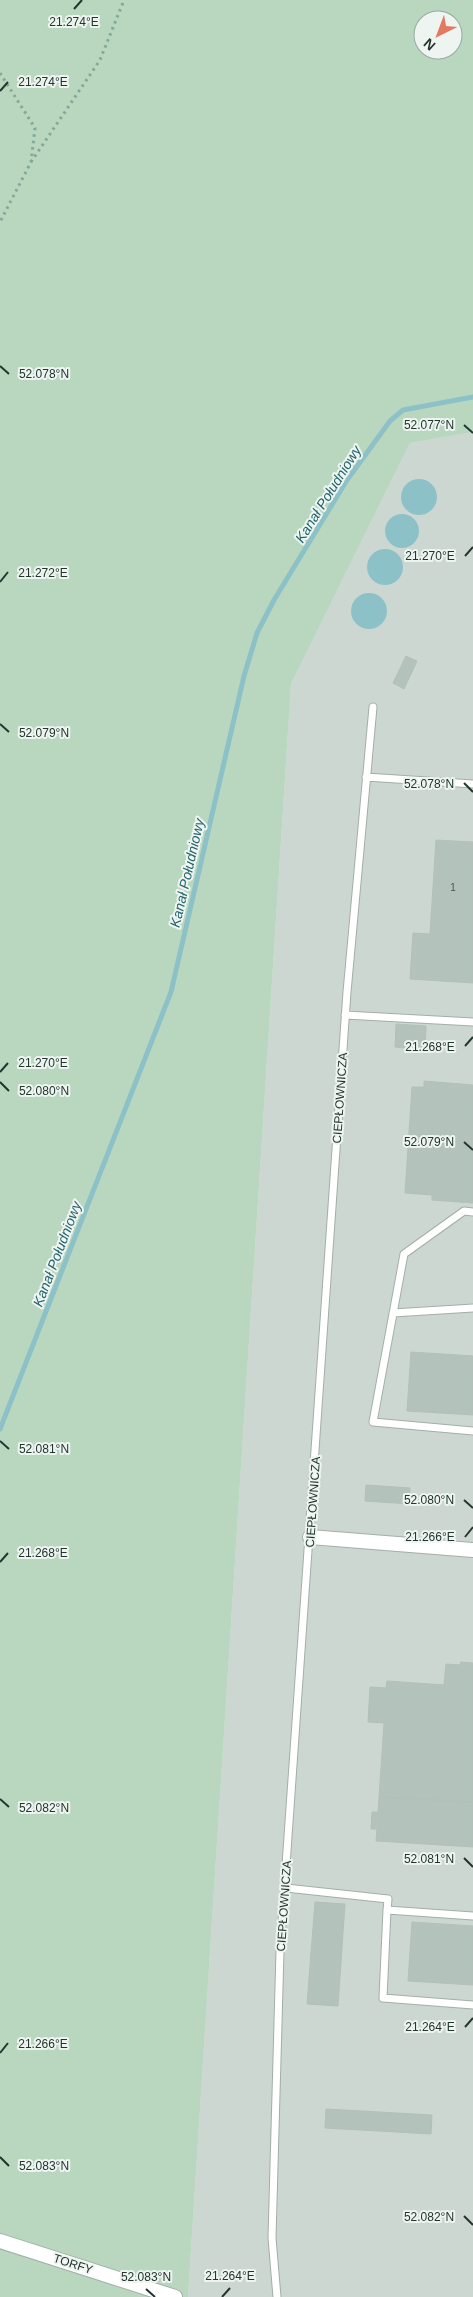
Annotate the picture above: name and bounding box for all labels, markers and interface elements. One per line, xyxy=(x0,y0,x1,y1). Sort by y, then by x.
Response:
north arrow xyxy=(413,10,463,60)
text: 21.274°E xyxy=(49,15,99,29)
text: N xyxy=(420,35,438,54)
text: 21.274°E xyxy=(18,75,68,89)
text: 52.078°N xyxy=(19,367,69,381)
text: 52.077°N xyxy=(404,418,454,432)
water label: Kanał Południowy xyxy=(292,442,365,545)
text: 21.270°E xyxy=(405,549,455,563)
text: 21.272°E xyxy=(18,566,68,580)
text: 52.079°N xyxy=(19,726,69,740)
text: 52.078°N xyxy=(404,777,454,791)
water label: Kanał Południowy xyxy=(167,816,208,929)
house number: 1 xyxy=(450,882,456,893)
text: 21.268°E xyxy=(405,1040,455,1054)
street label: CIEPŁOWNICZA xyxy=(330,1052,350,1144)
text: 21.270°E xyxy=(18,1056,68,1070)
text: 52.080°N xyxy=(19,1084,69,1098)
text: 52.079°N xyxy=(404,1135,454,1149)
water label: Kanał Południowy xyxy=(30,1198,85,1309)
text: 52.081°N xyxy=(19,1442,69,1456)
street label: CIEPŁOWNICZA xyxy=(303,1456,323,1548)
text: 52.080°N xyxy=(404,1493,454,1507)
text: 21.266°E xyxy=(405,1530,455,1544)
text: 21.268°E xyxy=(18,1546,68,1560)
text: 52.082°N xyxy=(19,1801,69,1815)
text: 52.081°N xyxy=(404,1852,454,1866)
street label: CIEPŁOWNICZA xyxy=(274,1860,294,1952)
text: 21.264°E xyxy=(405,2020,455,2034)
text: 21.266°E xyxy=(18,2037,68,2051)
text: 52.083°N xyxy=(19,2159,69,2173)
text: 52.082°N xyxy=(404,2210,454,2224)
street label: TORFY xyxy=(52,2251,94,2277)
text: 21.264°E xyxy=(205,2269,255,2283)
text: 52.083°N xyxy=(121,2270,171,2284)

